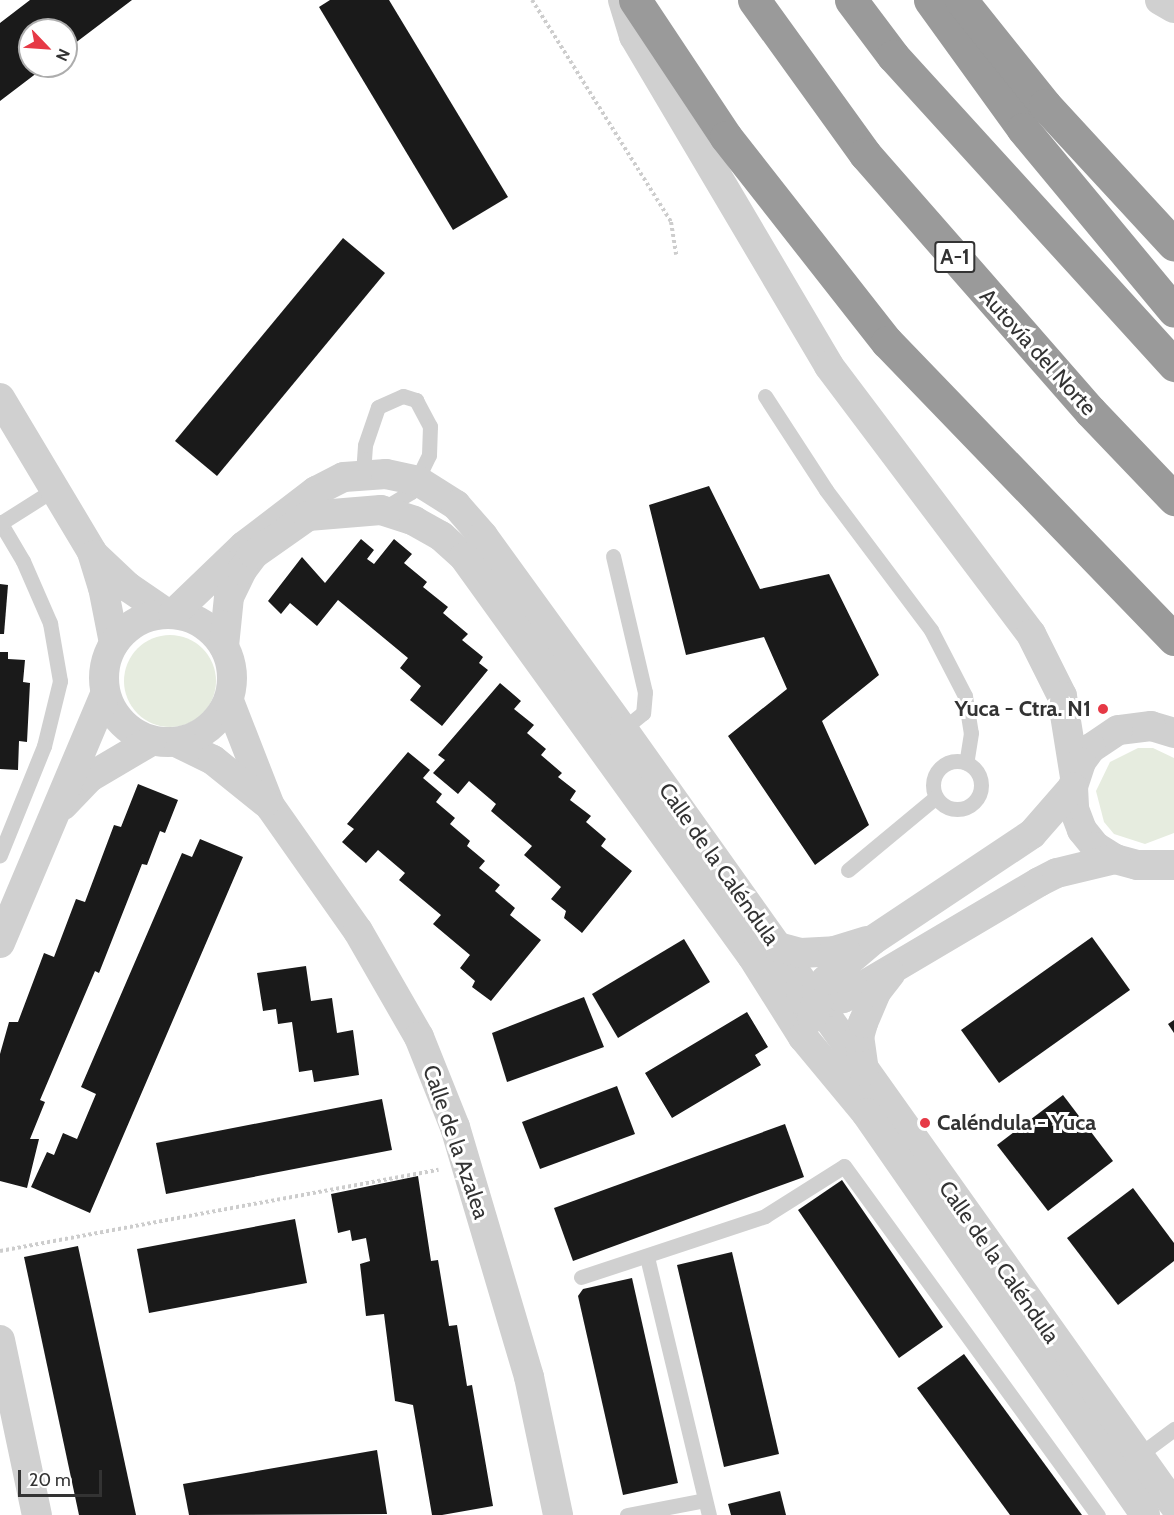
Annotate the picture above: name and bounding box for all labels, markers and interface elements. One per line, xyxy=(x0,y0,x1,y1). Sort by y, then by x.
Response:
north arrow xyxy=(18,18,78,78)
text: N xyxy=(52,46,74,64)
road number: A-1 xyxy=(934,239,976,275)
street label: Autovía del Norte xyxy=(974,283,1102,421)
place label: Yuca - Ctra. N1 xyxy=(955,696,1091,722)
marker: Yuca - Ctra. N1 xyxy=(1096,702,1110,716)
street label: Calle de la Caléndula xyxy=(653,778,785,950)
street label: Calle de la Azalea xyxy=(417,1062,495,1222)
place label: Caléndula - Yuca xyxy=(937,1110,1096,1136)
marker: Caléndula - Yuca xyxy=(918,1116,932,1130)
street label: Calle de la Caléndula xyxy=(933,1176,1065,1348)
scale bar xyxy=(21,1458,105,1496)
text: 20 m xyxy=(29,1469,71,1491)

